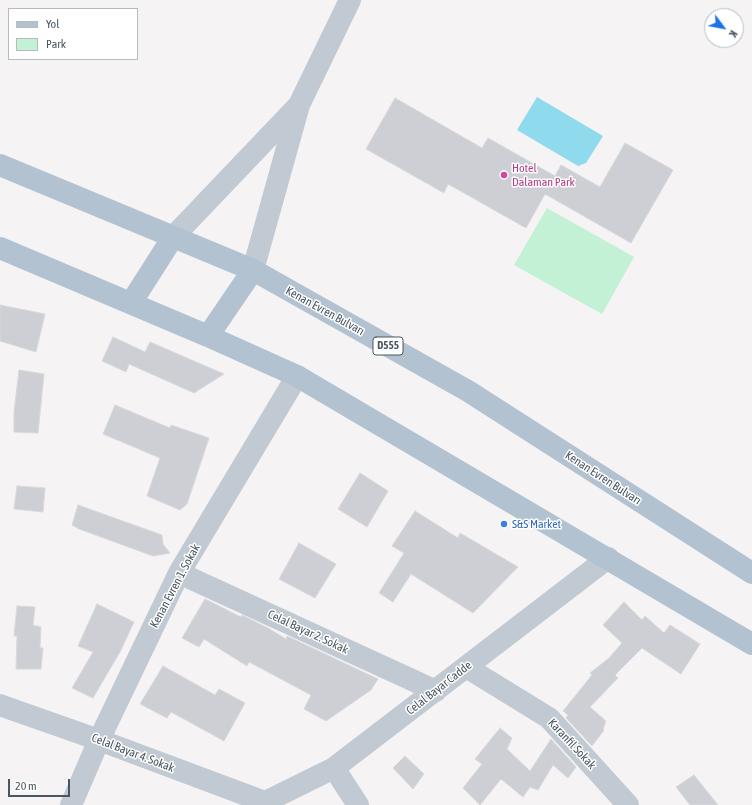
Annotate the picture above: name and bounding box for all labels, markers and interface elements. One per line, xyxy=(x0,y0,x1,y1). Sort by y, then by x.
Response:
legend xyxy=(8,8,138,60)
north arrow xyxy=(704,8,744,48)
text: Yol xyxy=(46,17,59,31)
text: K xyxy=(727,28,740,39)
text: Park xyxy=(46,37,66,51)
place label: Hotel Dalaman Park xyxy=(512,161,575,189)
marker: Hotel Dalaman Park xyxy=(499,170,509,180)
street label: Kenan Evren Bulvarı xyxy=(283,283,367,339)
road number: D555 xyxy=(373,337,403,355)
street label: Kenan Evren Bulvarı xyxy=(562,448,644,508)
place label: S&S Market xyxy=(512,517,561,531)
marker: S&S Market xyxy=(499,519,509,529)
street label: Kenan Evren 1. Sokak xyxy=(147,542,203,630)
street label: Celal Bayar 2. Sokak xyxy=(265,607,351,657)
street label: Celal Bayar Cadde xyxy=(403,658,475,718)
street label: Karanfil Sokak xyxy=(545,716,599,772)
street label: Celal Bayar 4. Sokak xyxy=(90,731,176,775)
scale bar xyxy=(10,771,72,797)
text: 20 m xyxy=(15,779,37,793)

